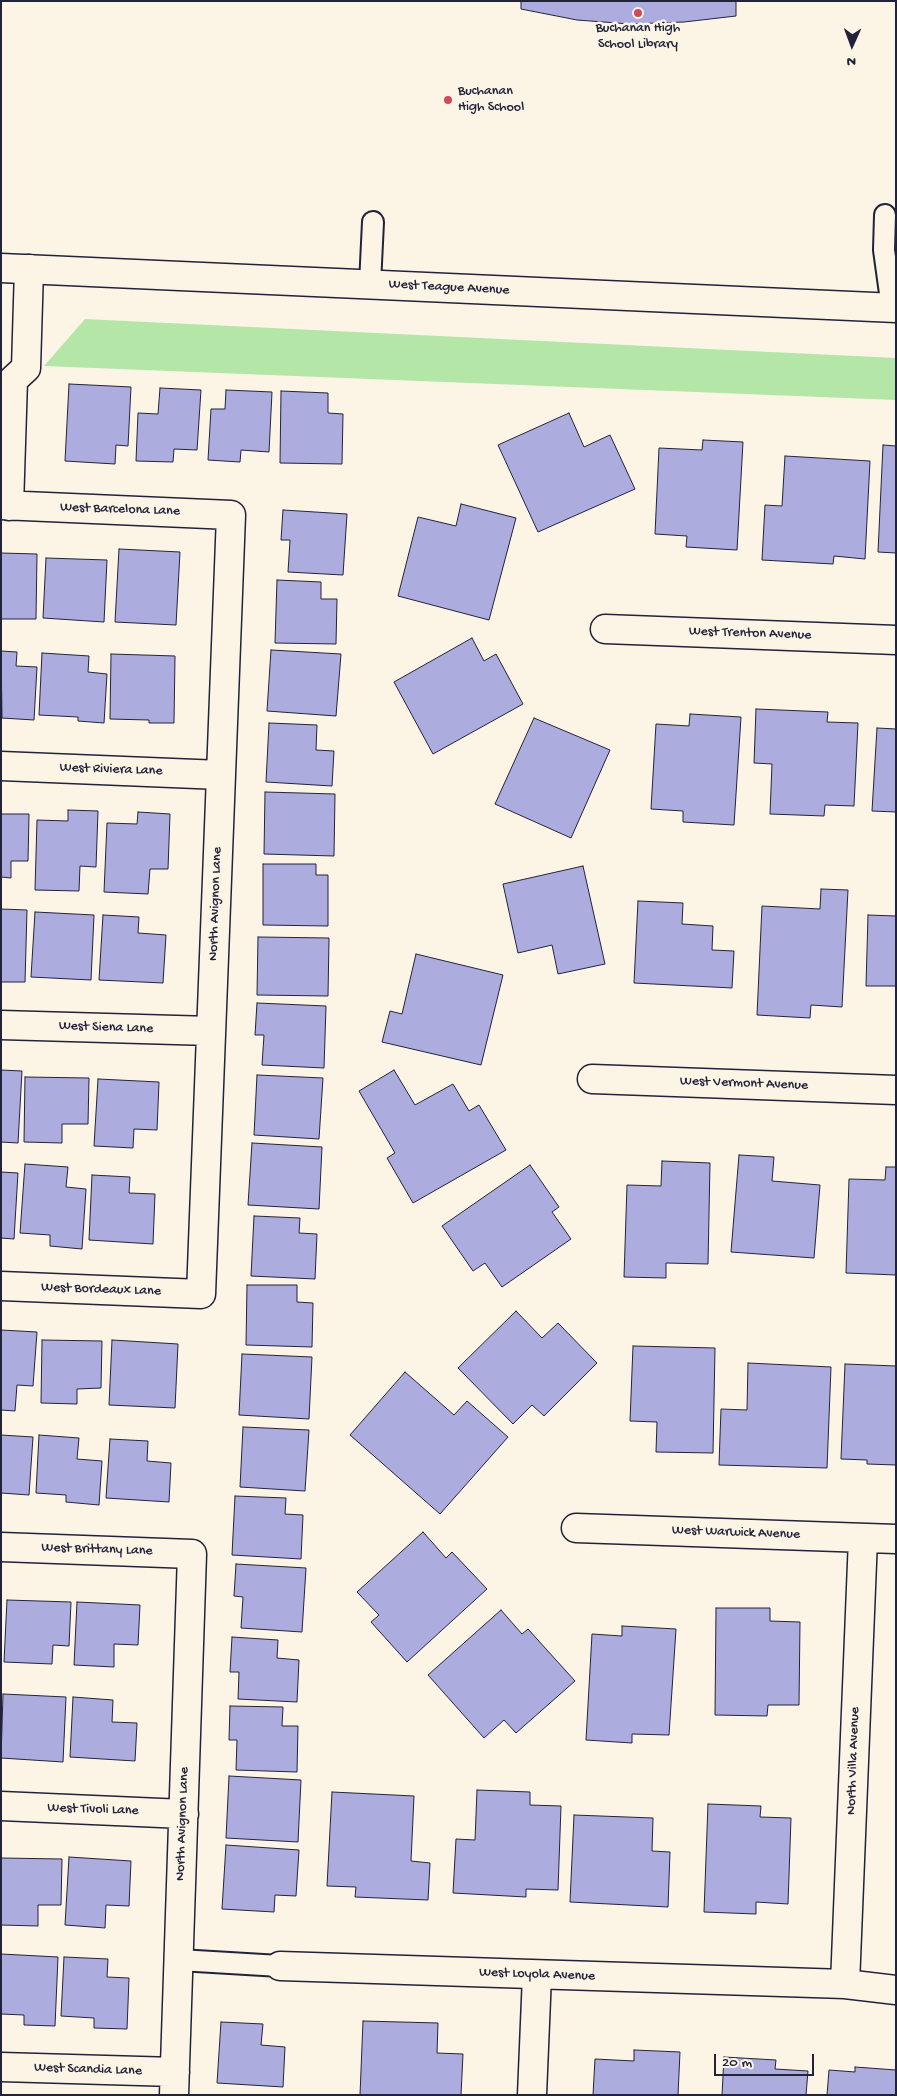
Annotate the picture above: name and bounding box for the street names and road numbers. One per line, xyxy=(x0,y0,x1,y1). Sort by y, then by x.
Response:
street label: West Teague Avenue xyxy=(388,276,510,300)
street label: West Barcelona Lane xyxy=(60,500,180,520)
street label: West Trenton Avenue xyxy=(688,623,812,645)
street label: West Riviera Lane xyxy=(59,760,163,780)
street label: North Avignon Lane xyxy=(206,847,226,961)
street label: West Siena Lane xyxy=(58,1018,154,1038)
street label: West Vermont Avenue xyxy=(680,1073,808,1095)
street label: West Bordeaux Lane xyxy=(41,1280,161,1300)
street label: West Warwick Avenue xyxy=(672,1522,800,1544)
street label: West Brittany Lane xyxy=(41,1540,153,1560)
street label: North Villa Avenue xyxy=(844,1707,864,1815)
street label: North Avignon Lane xyxy=(173,1767,193,1881)
street label: West Tivoli Lane xyxy=(47,1800,139,1820)
street label: West Loyola Avenue xyxy=(479,1965,595,1985)
street label: West Scandia Lane xyxy=(34,2060,142,2080)

